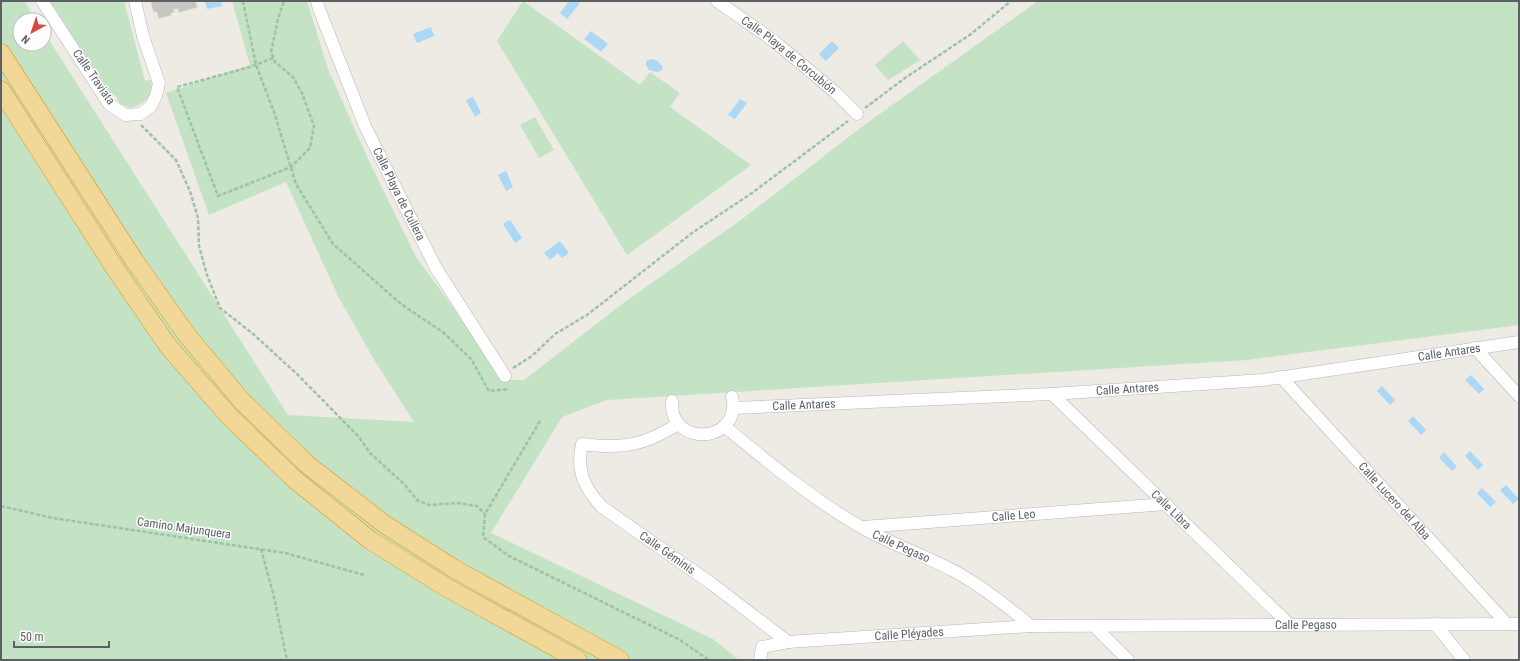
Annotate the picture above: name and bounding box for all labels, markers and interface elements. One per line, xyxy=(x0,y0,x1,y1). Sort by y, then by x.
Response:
north arrow xyxy=(12,12,52,52)
street label: Calle Playa de Corcubión xyxy=(739,13,839,97)
text: N xyxy=(19,32,33,46)
street label: Calle Traviata xyxy=(70,47,118,107)
street label: Calle Playa de Cullera xyxy=(370,145,428,243)
street label: Calle Antares xyxy=(1417,341,1481,364)
street label: Calle Antares xyxy=(1096,380,1160,398)
street label: Calle Antares xyxy=(772,397,836,413)
street label: Calle Lucero del Alba xyxy=(1356,459,1433,543)
street label: Calle Libra xyxy=(1148,487,1194,532)
street label: Calle Leo xyxy=(991,507,1036,524)
street label: Camino Majunquera xyxy=(136,514,232,542)
street label: Calle Pegaso xyxy=(870,527,932,565)
street label: Calle Géminis xyxy=(637,528,698,577)
street label: Calle Pegaso xyxy=(1275,618,1337,632)
scale bar xyxy=(14,623,109,649)
street label: Calle Pléyades xyxy=(874,625,944,643)
text: 50 m xyxy=(20,630,44,644)

